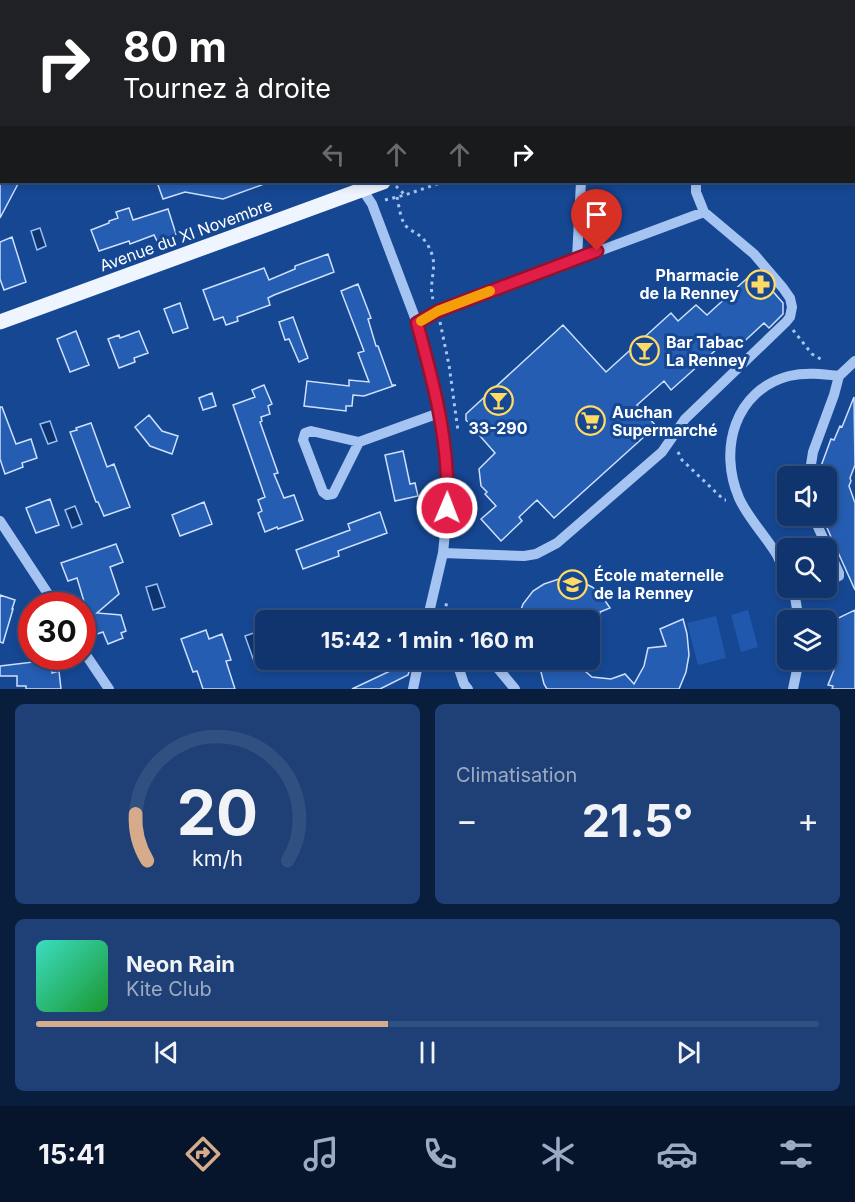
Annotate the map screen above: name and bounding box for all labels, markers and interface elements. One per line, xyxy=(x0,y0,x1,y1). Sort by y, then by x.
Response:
text: 80 m xyxy=(123,21,227,72)
icon: right xyxy=(24,24,102,102)
text: Tournez à droite xyxy=(123,72,331,105)
icon: left xyxy=(317,138,350,171)
icon: ahead xyxy=(380,138,413,171)
icon: ahead xyxy=(443,138,476,171)
icon: right xyxy=(506,138,539,171)
pin xyxy=(571,189,622,251)
street label: Avenue du XI Novembre xyxy=(97,194,275,276)
icon: arrive xyxy=(580,198,613,231)
place label: Pharmacie de la Renney xyxy=(640,265,739,303)
pharmacy icon: Pharmacie de la Renney xyxy=(744,268,776,300)
place label: Bar Tabac La Renney xyxy=(666,332,747,370)
bar icon: Bar Tabac La Renney xyxy=(629,335,661,367)
bar icon: 33-290 xyxy=(482,384,514,416)
place label: Auchan Supermarché xyxy=(612,402,718,440)
supermarket icon: Auchan Supermarché xyxy=(575,405,607,437)
place label: 33-290 xyxy=(468,418,528,438)
map controls xyxy=(777,466,837,670)
button: sound xyxy=(777,466,837,526)
position arrow xyxy=(415,476,479,540)
button: search xyxy=(777,538,837,598)
place label: École maternelle de la Renney xyxy=(594,565,724,603)
school or university icon: École maternelle de la Renney xyxy=(557,568,589,600)
speed limit sign: 30 xyxy=(18,592,96,670)
button: layers xyxy=(777,610,837,670)
text: 15:42 · 1 min · 160 m xyxy=(321,627,534,653)
text: Climatisation xyxy=(456,763,577,787)
text: 20 xyxy=(177,775,258,850)
text: 21.5° xyxy=(582,793,693,848)
text: − xyxy=(456,800,478,840)
text: + xyxy=(797,800,819,840)
text: km/h xyxy=(192,845,243,871)
text: Neon Rain xyxy=(126,951,235,977)
text: Kite Club xyxy=(126,977,212,1001)
icon: previous xyxy=(150,1036,183,1069)
icon: pause xyxy=(411,1036,444,1069)
icon: next xyxy=(672,1036,705,1069)
icon: directions xyxy=(182,1133,224,1175)
icon: music xyxy=(300,1133,342,1175)
icon: phone xyxy=(419,1133,461,1175)
icon: climate xyxy=(537,1133,579,1175)
icon: car xyxy=(656,1133,698,1175)
icon: filters xyxy=(775,1133,817,1175)
text: 15:41 xyxy=(38,1138,105,1171)

